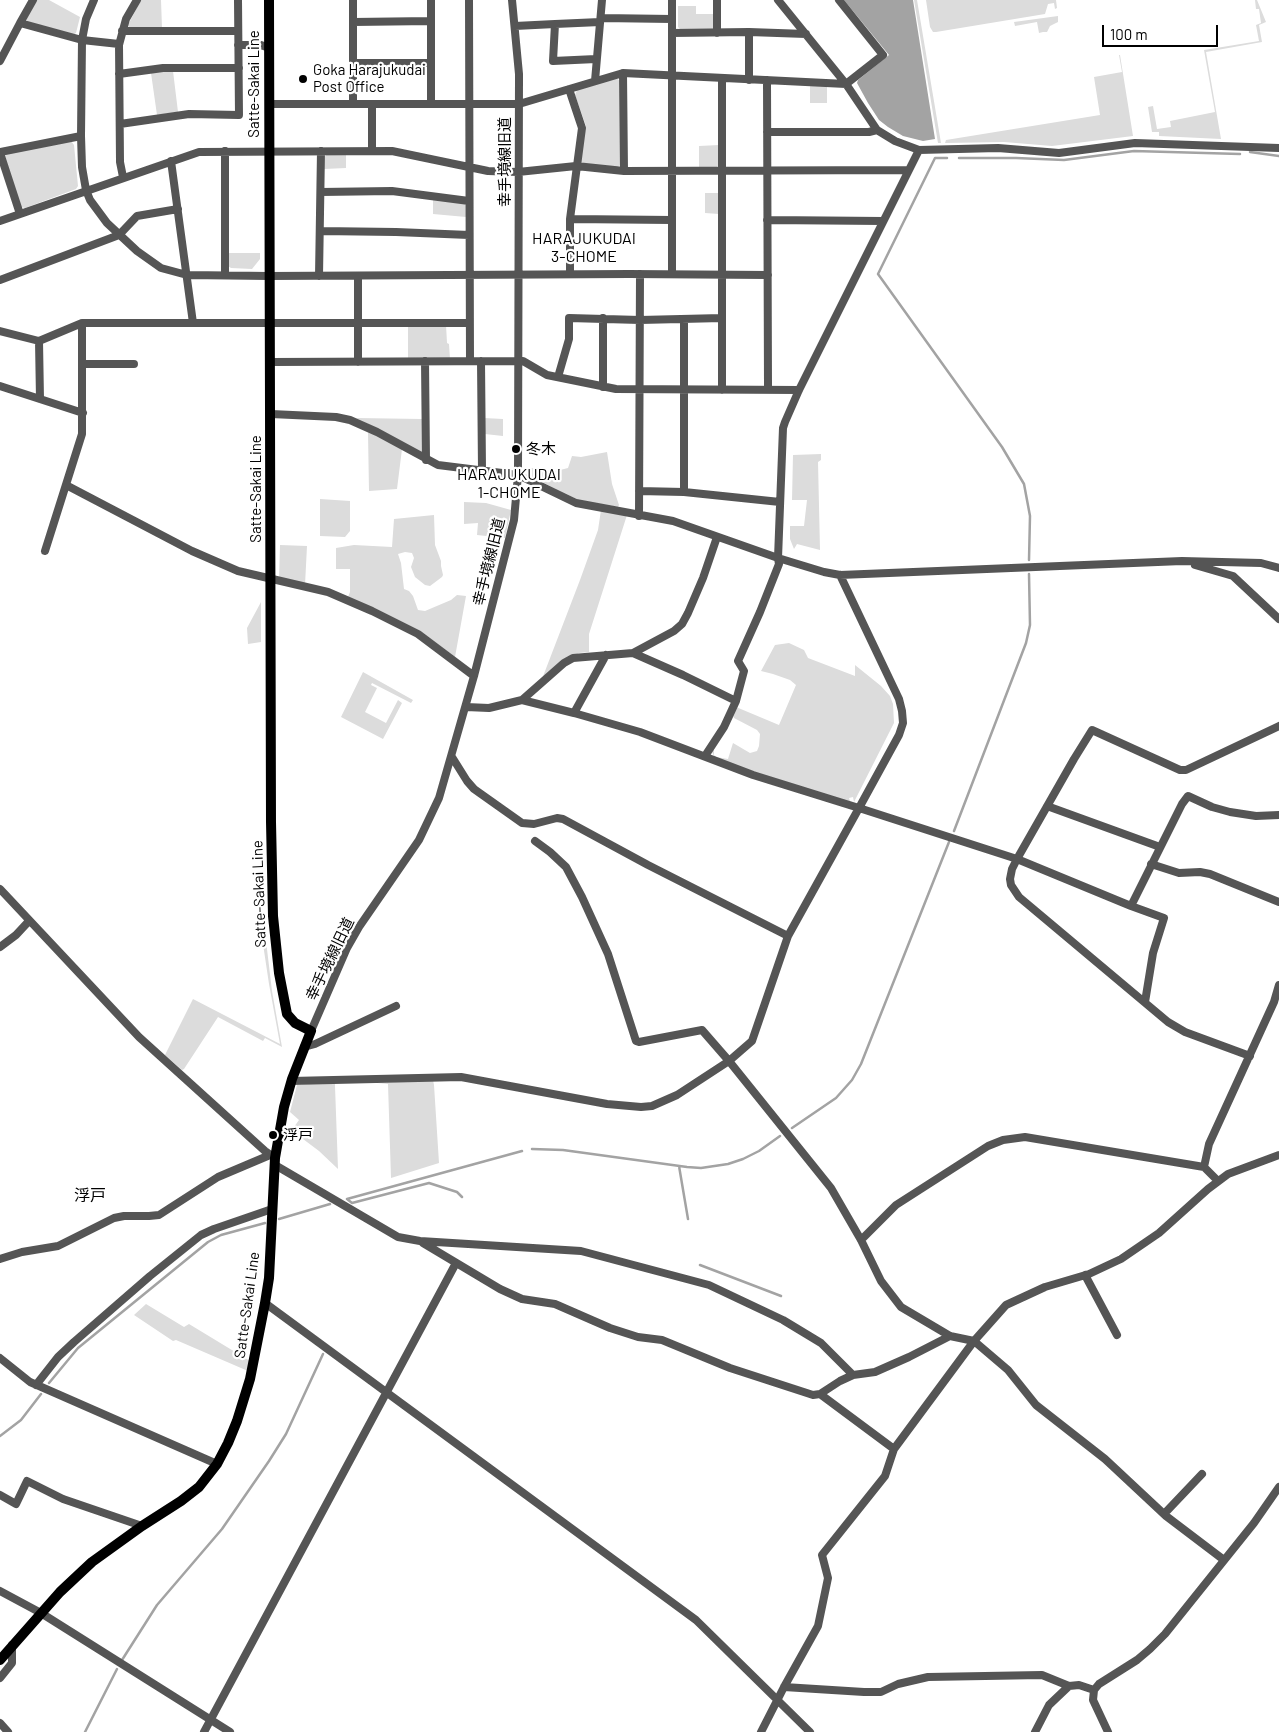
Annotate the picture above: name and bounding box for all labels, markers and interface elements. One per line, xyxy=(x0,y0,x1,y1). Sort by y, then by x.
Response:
scale bar xyxy=(1104,15,1220,47)
text: 100 m xyxy=(1110,25,1148,43)
street label: Satte-Sakai Line xyxy=(245,30,263,138)
place label: Goka Harajukudai Post Office xyxy=(313,61,426,96)
marker: Goka Harajukudai Post Office xyxy=(297,73,309,85)
street label: 幸手境線旧道 xyxy=(496,117,514,207)
district label: HARAJUKUDAI 3-CHOME xyxy=(525,229,643,267)
street label: Satte-Sakai Line xyxy=(247,435,265,543)
place label: 冬木 xyxy=(526,440,556,458)
marker: 冬木 xyxy=(510,443,522,455)
district label: HARAJUKUDAI 1-CHOME xyxy=(450,465,568,503)
street label: 幸手境線旧道 xyxy=(469,516,509,608)
street label: Satte-Sakai Line xyxy=(248,840,270,948)
street label: 幸手境線旧道 xyxy=(302,915,358,1003)
place label: 浮戸 xyxy=(283,1126,313,1144)
marker: 浮戸 xyxy=(267,1129,279,1141)
district label: 浮戸 xyxy=(74,1186,106,1206)
street label: Satte-Sakai Line xyxy=(231,1251,263,1359)

